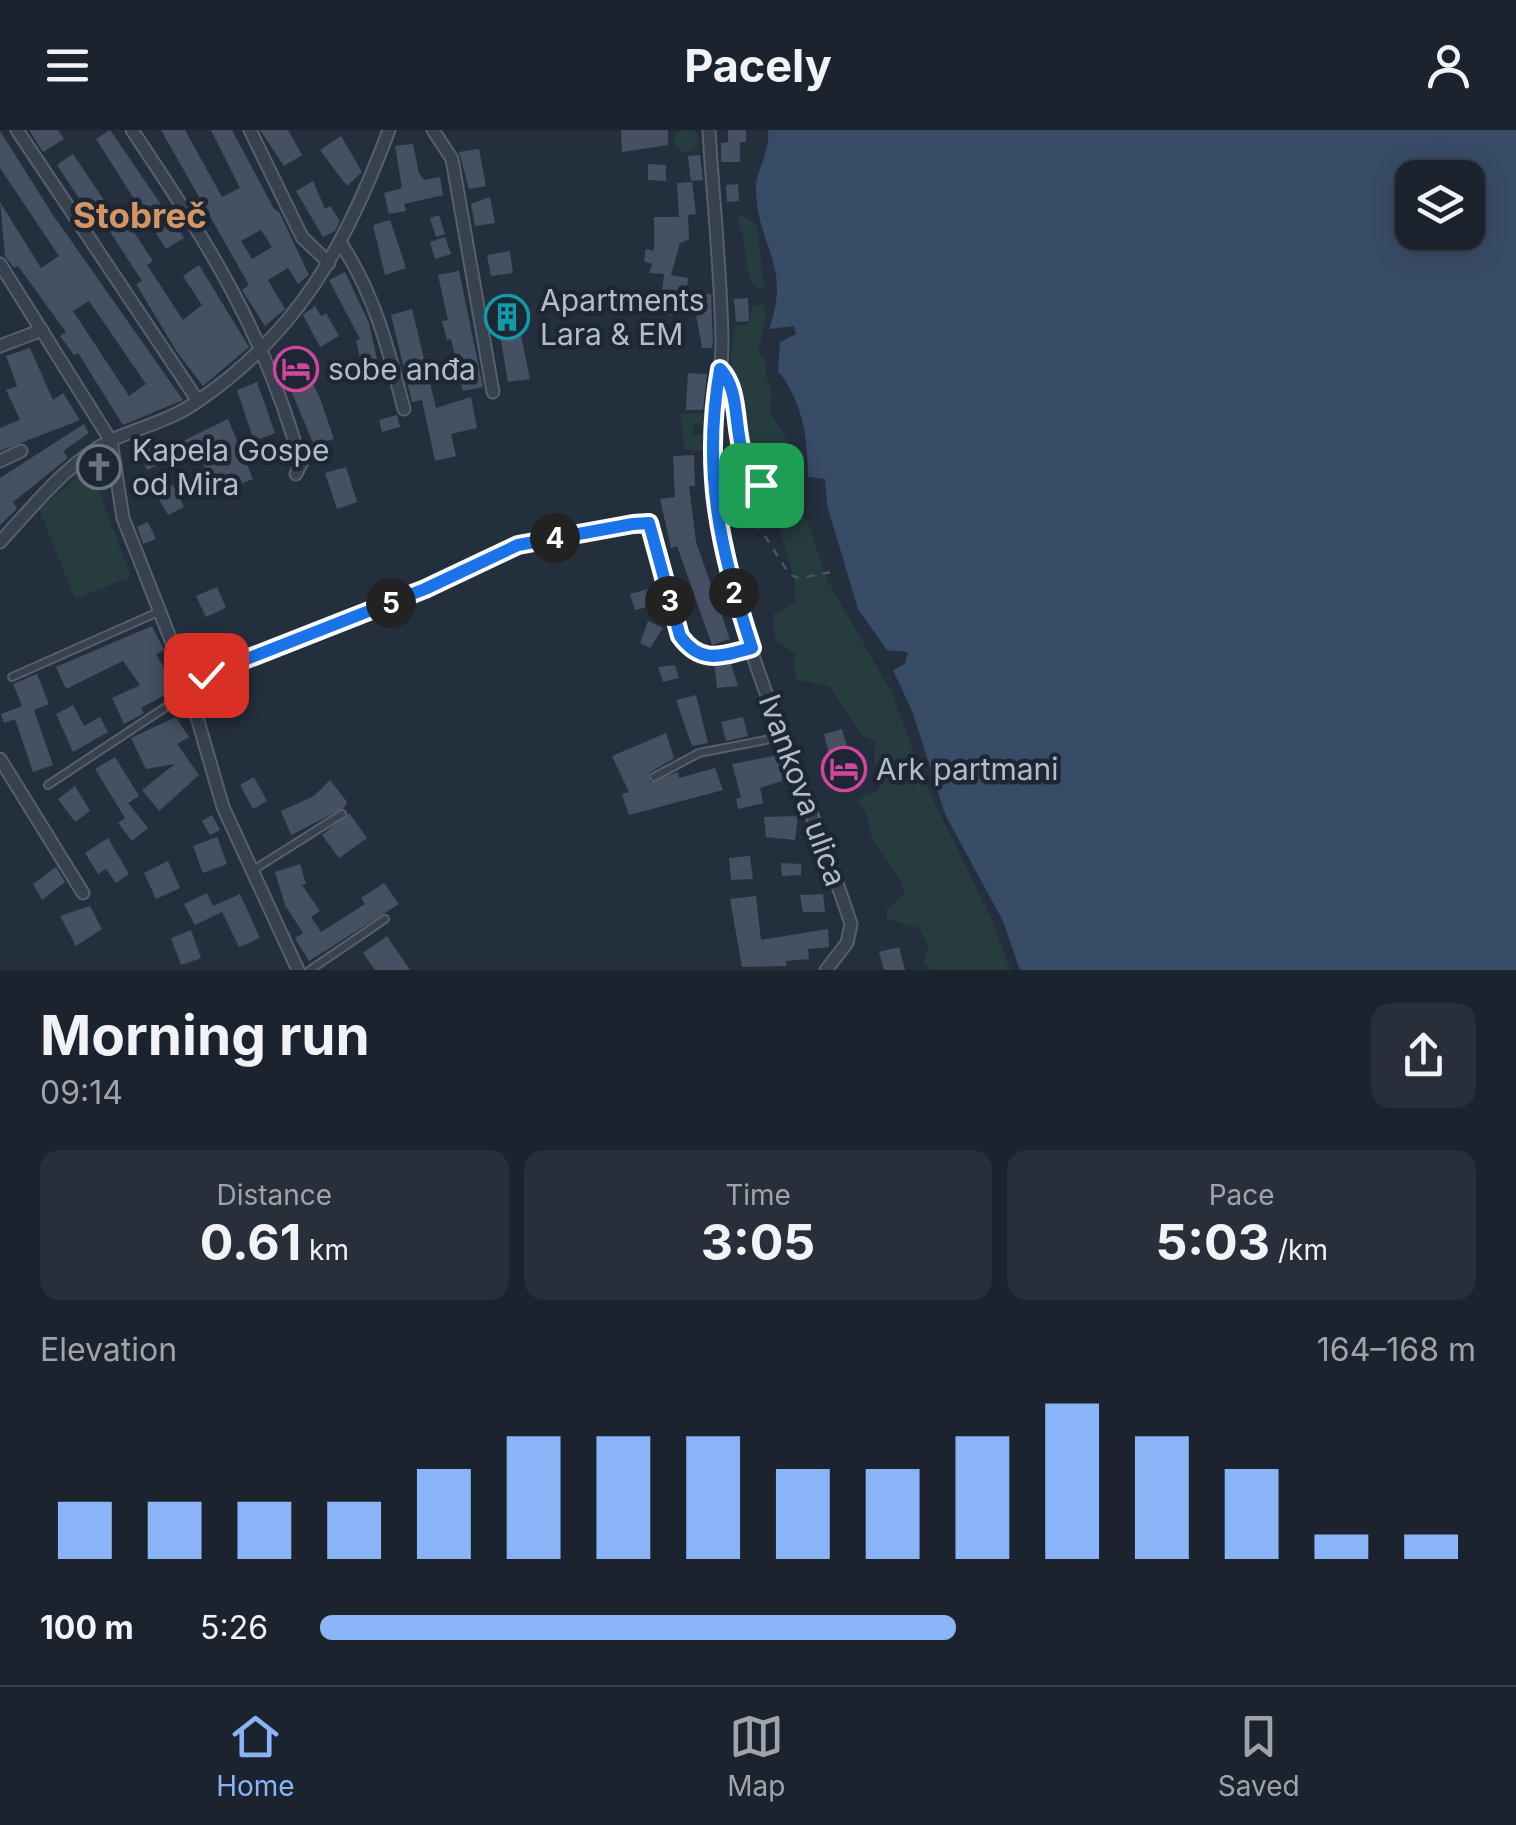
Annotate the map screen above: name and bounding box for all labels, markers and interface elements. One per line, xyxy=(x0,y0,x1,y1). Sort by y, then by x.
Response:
icon: menu xyxy=(40,38,95,93)
text: Pacely xyxy=(684,38,832,93)
icon: person xyxy=(1421,38,1476,93)
map controls xyxy=(1395,160,1485,250)
button: layers xyxy=(1395,160,1485,250)
district label: Stobreč xyxy=(73,194,207,236)
place label: Apartments Lara & EM xyxy=(540,282,705,352)
building icon: Apartments Lara & EM xyxy=(484,294,530,340)
hotel icon: sobe anđa xyxy=(273,346,319,392)
place label: sobe anđa xyxy=(328,351,476,387)
place label: Kapela Gospe od Mira xyxy=(132,432,329,502)
pin xyxy=(719,443,804,528)
church icon: Kapela Gospe od Mira xyxy=(76,444,122,490)
icon: arrive xyxy=(734,458,789,513)
pin: 4 xyxy=(530,513,580,563)
text: 4 xyxy=(546,521,564,555)
pin: 2 xyxy=(709,568,759,618)
pin: 3 xyxy=(645,576,695,626)
text: 2 xyxy=(725,576,743,610)
pin: 5 xyxy=(366,578,416,628)
text: 3 xyxy=(661,584,679,618)
text: 5 xyxy=(382,586,400,620)
pin xyxy=(164,633,249,718)
icon: check xyxy=(179,648,234,703)
street label: Ivankova ulica xyxy=(752,689,854,891)
hotel icon: Ark partmani xyxy=(821,746,867,792)
place label: Ark partmani xyxy=(876,751,1059,787)
text: Morning run xyxy=(40,1002,370,1068)
button: share xyxy=(1371,1003,1476,1108)
text: 09:14 xyxy=(40,1073,123,1112)
text: Distance xyxy=(217,1178,332,1212)
text: Time xyxy=(725,1178,791,1212)
text: Pace xyxy=(1209,1178,1275,1212)
text: 0.61 xyxy=(200,1212,301,1272)
text: 3:05 xyxy=(701,1212,815,1272)
text: 5:03 xyxy=(1155,1212,1270,1272)
text: km xyxy=(301,1233,349,1267)
text: /km xyxy=(1270,1233,1328,1267)
text: Elevation xyxy=(40,1330,177,1369)
text: 164–168 m xyxy=(1317,1330,1476,1369)
text: 100 m xyxy=(40,1608,134,1647)
text: 5:26 xyxy=(200,1608,268,1647)
tab: Home xyxy=(216,1709,295,1803)
tab: Map xyxy=(727,1709,785,1803)
tab: Saved xyxy=(1218,1709,1300,1803)

